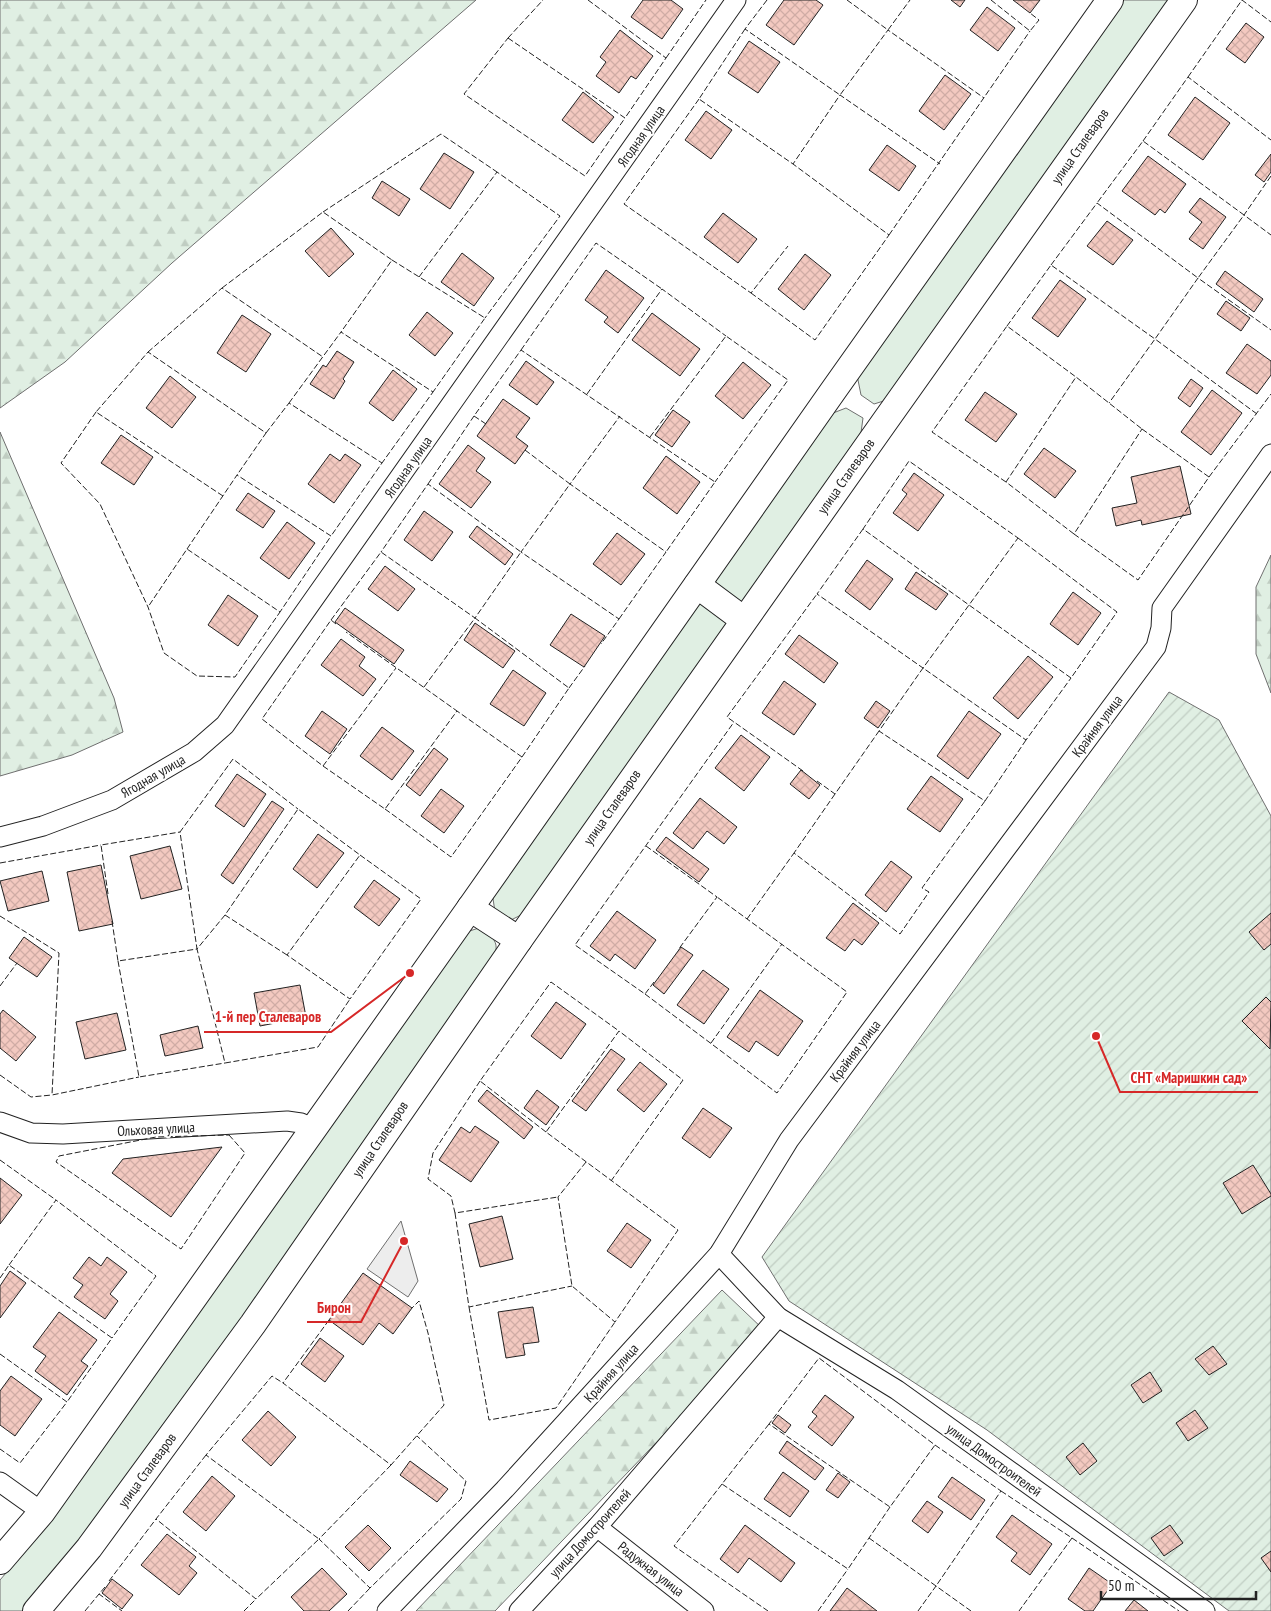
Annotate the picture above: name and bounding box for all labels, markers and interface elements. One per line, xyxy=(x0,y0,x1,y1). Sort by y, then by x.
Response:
street label: Ягодная улица xyxy=(613,102,669,170)
street label: улица Сталеваров xyxy=(1047,105,1113,187)
street label: Ягодная улица xyxy=(380,433,436,501)
street label: улица Сталеваров xyxy=(813,435,879,517)
street label: Крайняя улица xyxy=(1068,691,1126,761)
street label: Ягодная улица xyxy=(118,750,188,802)
street label: улица Сталеваров xyxy=(579,766,645,848)
callout: 1-й пер Сталеваров xyxy=(204,1002,331,1032)
text: 1-й пер Сталеваров xyxy=(215,1007,321,1026)
street label: Крайняя улица xyxy=(826,1016,884,1086)
callout: СНТ «Маришкин сад» xyxy=(1120,1062,1258,1092)
text: СНТ «Маришкин сад» xyxy=(1131,1068,1247,1087)
street label: улица Сталеваров xyxy=(348,1097,412,1180)
street label: Ольховая улица xyxy=(117,1118,195,1140)
callout: Бирон xyxy=(307,1292,361,1322)
text: Бирон xyxy=(317,1298,351,1317)
street label: Крайняя улица xyxy=(580,1340,642,1406)
street label: улица Домостроителей xyxy=(943,1419,1045,1501)
street label: улица Сталеваров xyxy=(114,1429,180,1511)
street label: улица Домостроителей xyxy=(545,1485,635,1581)
street label: Радужная улица xyxy=(614,1538,688,1600)
scale bar xyxy=(1101,1568,1256,1600)
text: 50 m xyxy=(1108,1576,1134,1595)

